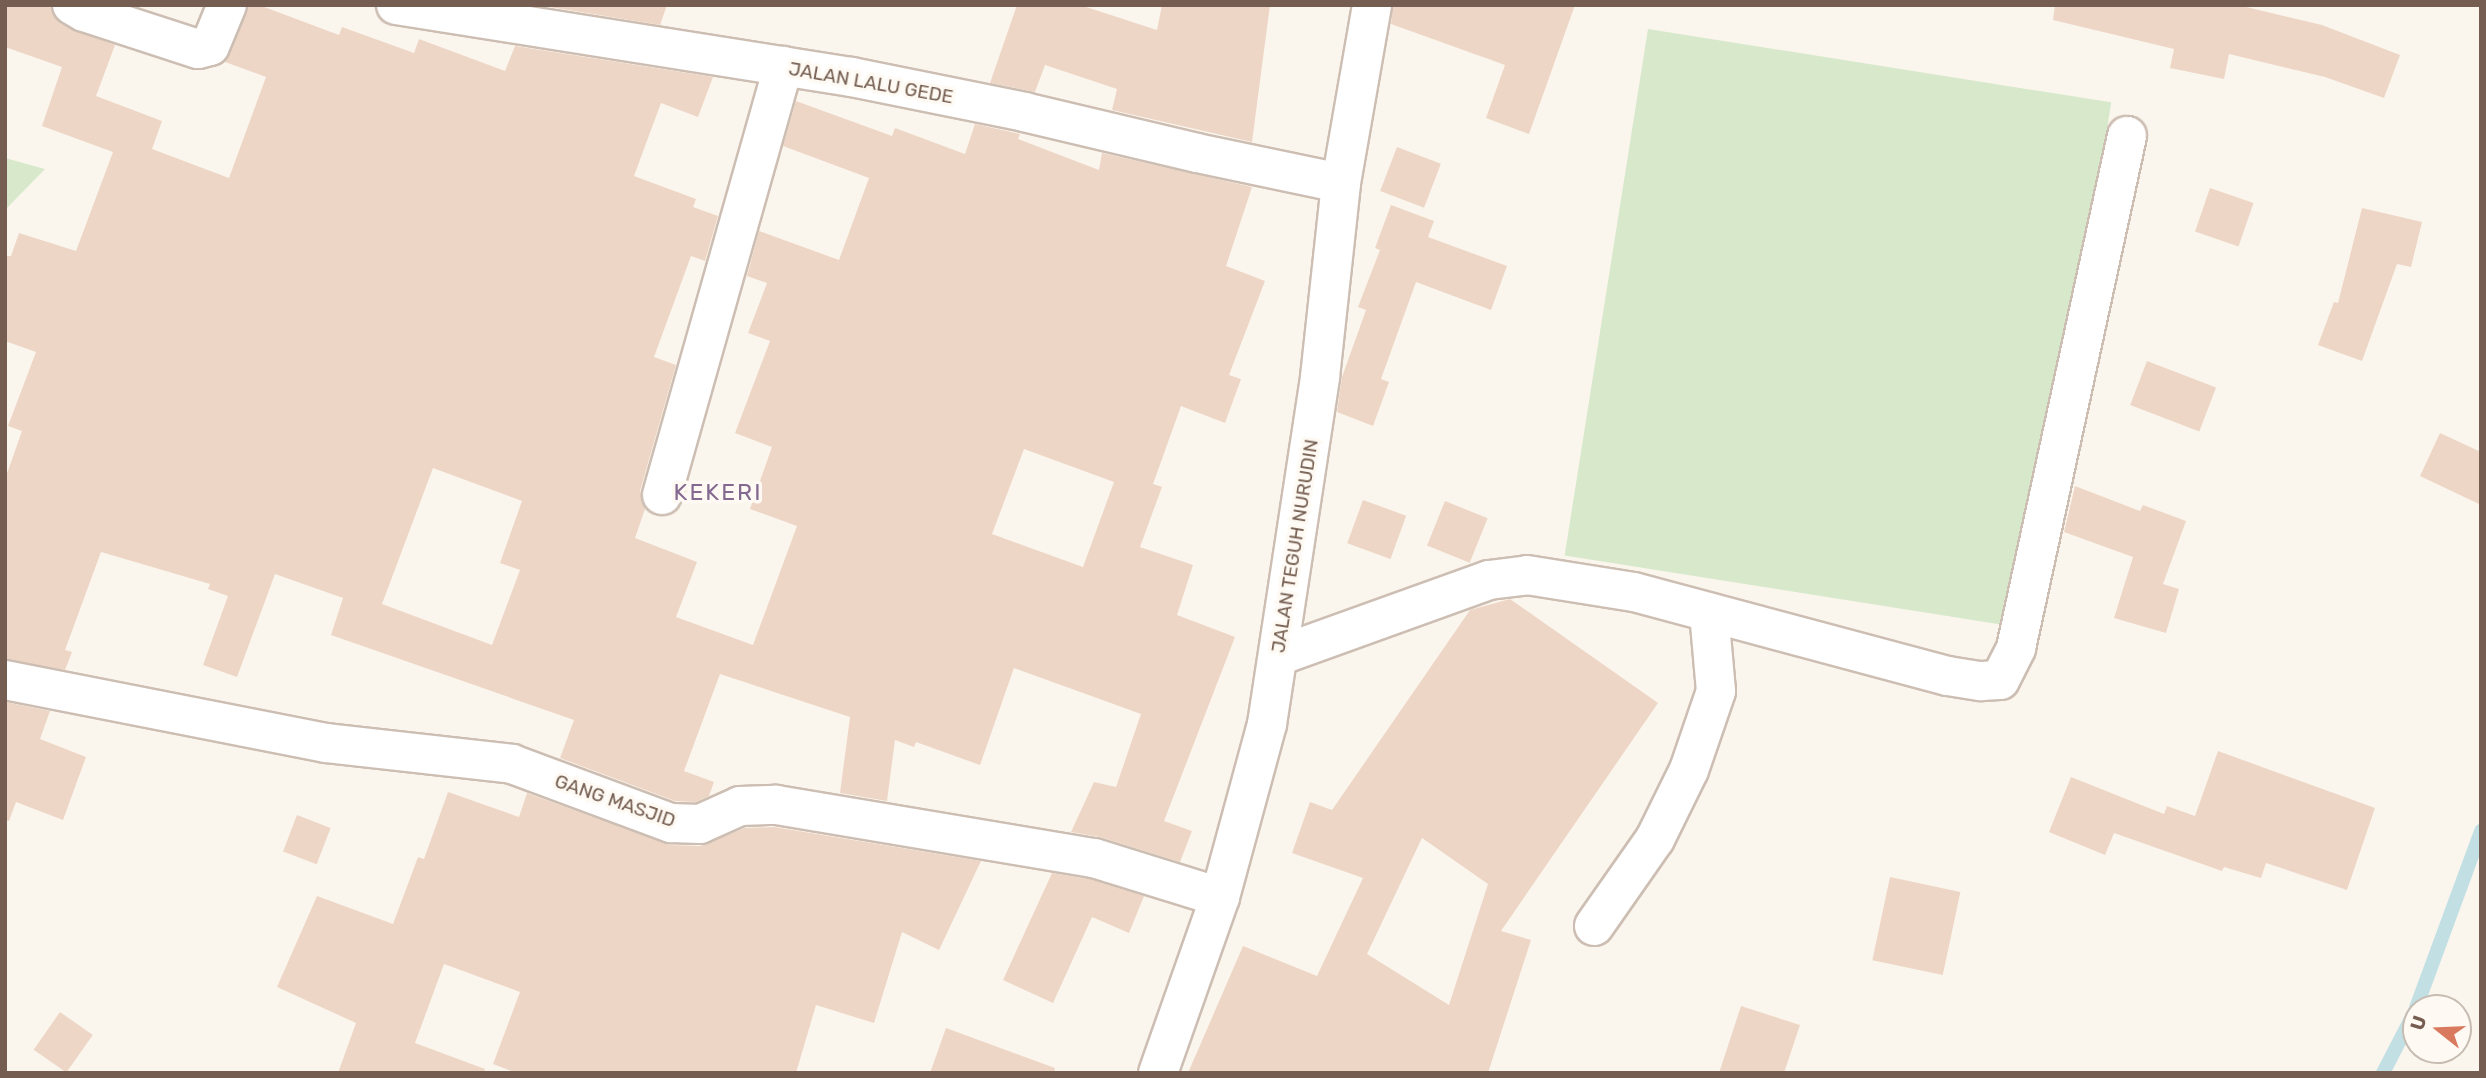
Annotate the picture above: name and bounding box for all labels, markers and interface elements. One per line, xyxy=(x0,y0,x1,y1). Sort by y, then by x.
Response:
street label: JALAN LALU GEDE xyxy=(787,57,955,109)
street label: JALAN TEGUH NURUDIN xyxy=(1267,437,1323,655)
district label: KEKERI xyxy=(674,478,762,506)
street label: GANG MASJID xyxy=(552,770,678,832)
north arrow xyxy=(2402,994,2472,1064)
text: U xyxy=(2405,1013,2432,1033)

